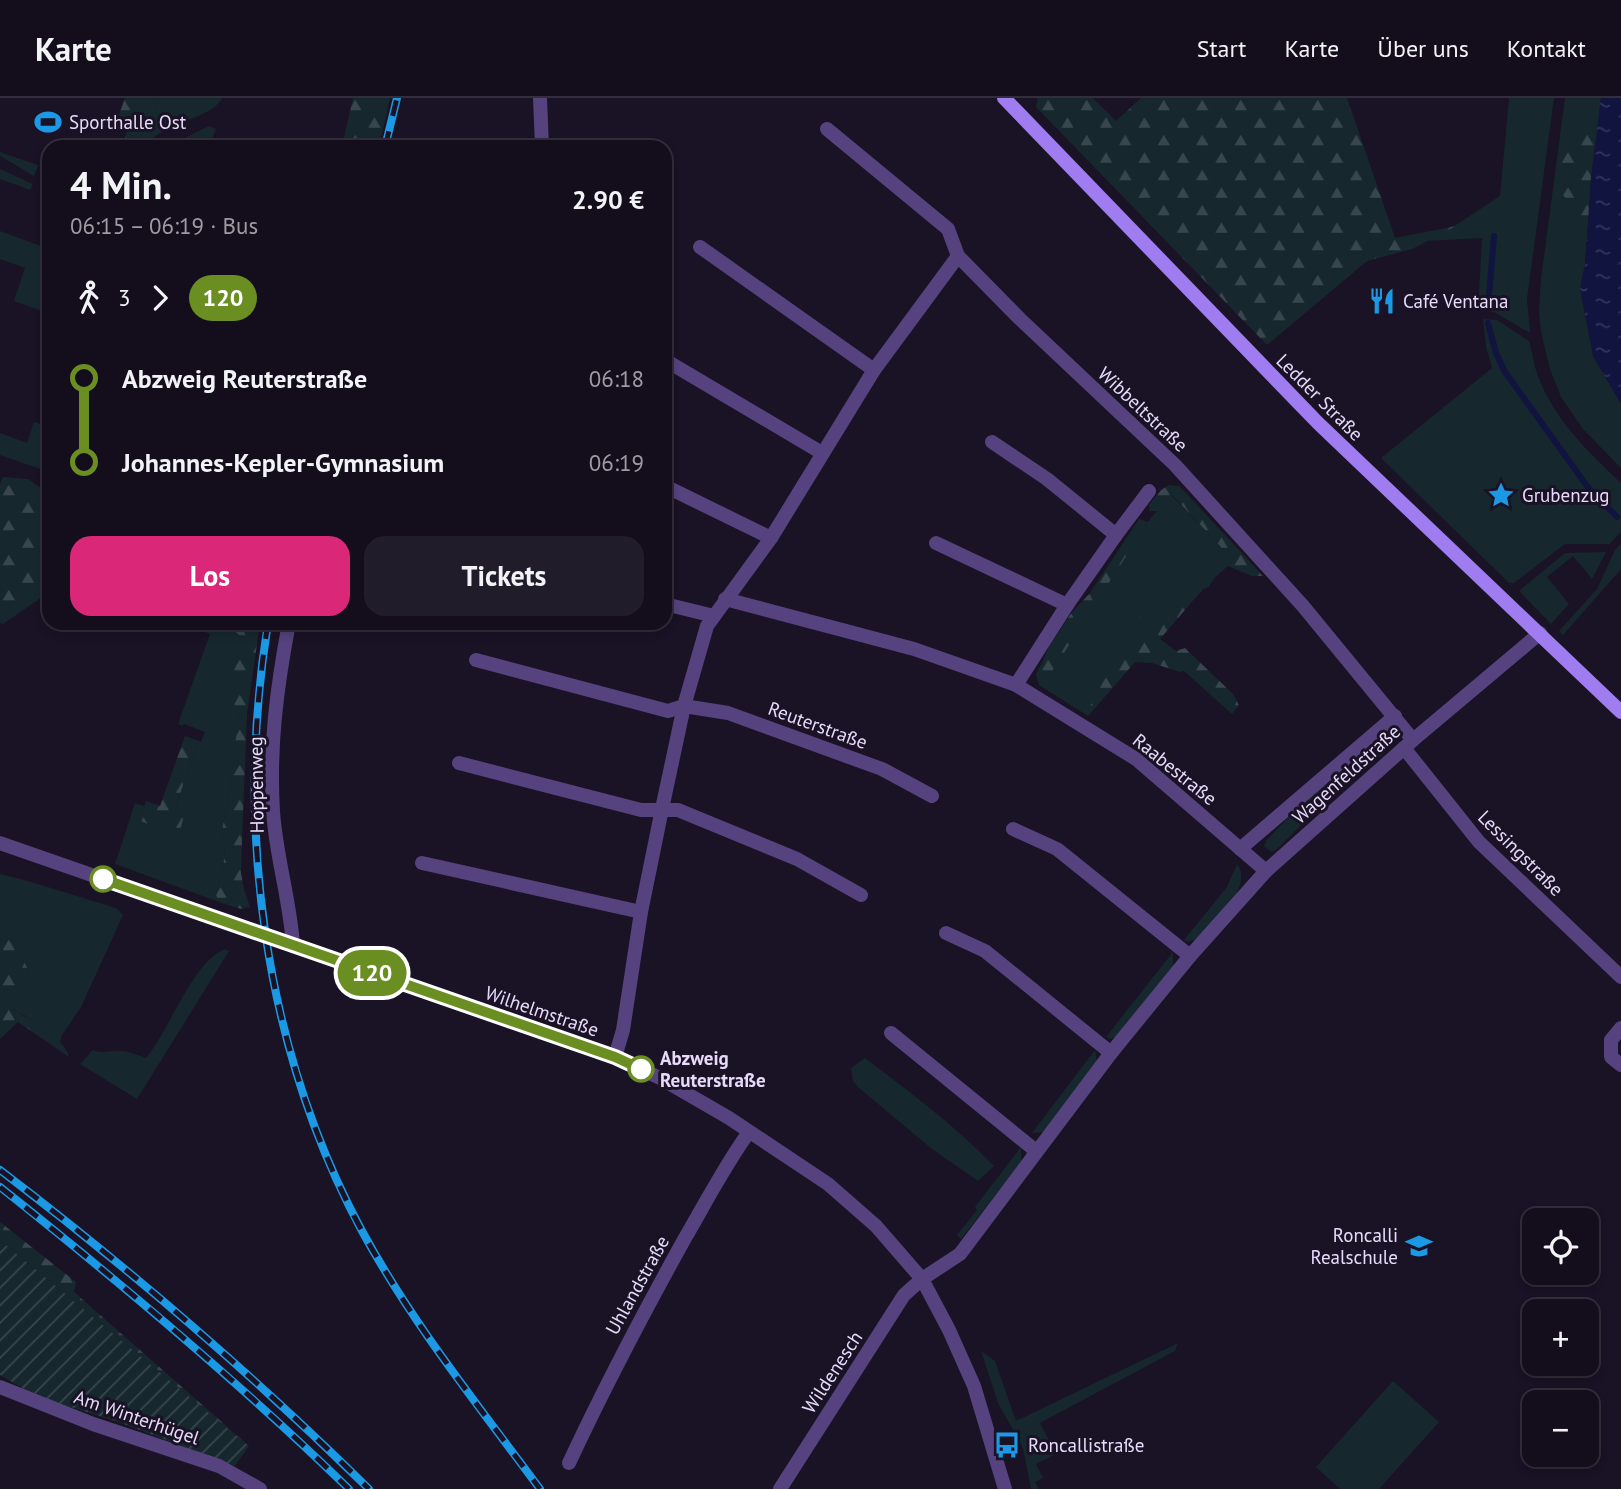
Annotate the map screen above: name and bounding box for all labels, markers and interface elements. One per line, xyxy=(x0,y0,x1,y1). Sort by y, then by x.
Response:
text: Karte xyxy=(35,27,112,70)
text: Start xyxy=(1197,33,1246,64)
text: Karte xyxy=(1284,33,1339,64)
text: Über uns xyxy=(1377,33,1469,64)
text: Kontakt xyxy=(1507,33,1586,64)
sports icon: Sporthalle Ost xyxy=(33,107,63,137)
place label: Sporthalle Ost xyxy=(69,110,187,134)
text: 4 Min. xyxy=(70,160,172,209)
text: 2.90 € xyxy=(572,183,644,216)
text: 06:15 – 06:19 · Bus xyxy=(70,211,258,240)
icon: walk xyxy=(70,279,108,317)
icon: forward xyxy=(141,279,179,317)
text: 120 xyxy=(203,282,243,313)
text: 3 xyxy=(118,283,131,312)
restaurant icon: Café Ventana xyxy=(1367,286,1397,316)
place label: Café Ventana xyxy=(1403,289,1508,313)
street label: Ledder Straße xyxy=(1271,348,1369,446)
street label: Wibbeltstraße xyxy=(1093,361,1193,457)
text: Abzweig Reuterstraße xyxy=(122,362,367,395)
text: 06:18 xyxy=(589,364,644,393)
text: Johannes-Kepler-Gymnasium xyxy=(122,446,444,479)
text: 06:19 xyxy=(589,448,644,477)
place icon: Grubenzug xyxy=(1486,480,1516,510)
place label: Grubenzug xyxy=(1522,483,1610,507)
button: Los xyxy=(70,536,350,616)
button: Tickets xyxy=(364,536,644,616)
street label: Reuterstraße xyxy=(765,696,871,754)
street label: Wagenfeldstraße xyxy=(1287,719,1405,829)
street label: Raabestraße xyxy=(1128,728,1222,810)
street label: Hoppenweg xyxy=(243,736,269,834)
street label: Lessingstraße xyxy=(1473,805,1569,901)
unlabelled marker xyxy=(90,866,116,892)
line badge: 120 xyxy=(332,950,412,996)
text: 120 xyxy=(352,957,392,988)
street label: Wilhelmstraße xyxy=(482,980,602,1042)
place label: Abzweig Reuterstraße xyxy=(660,1046,766,1092)
marker: Abzweig Reuterstraße xyxy=(628,1056,654,1082)
map controls xyxy=(1522,1208,1599,1467)
button: locate xyxy=(1522,1208,1599,1285)
place label: Roncalli Realschule xyxy=(1311,1223,1398,1269)
street label: Uhlandstraße xyxy=(600,1231,674,1339)
school or university icon: Roncalli Realschule xyxy=(1404,1231,1434,1261)
button: + xyxy=(1522,1299,1599,1376)
street label: Wildenesch xyxy=(797,1326,867,1418)
street label: Am Winterhügel xyxy=(71,1384,203,1450)
button: − xyxy=(1522,1390,1599,1467)
bus stop icon: Roncallistraße xyxy=(992,1430,1022,1460)
place label: Roncallistraße xyxy=(1028,1433,1144,1457)

